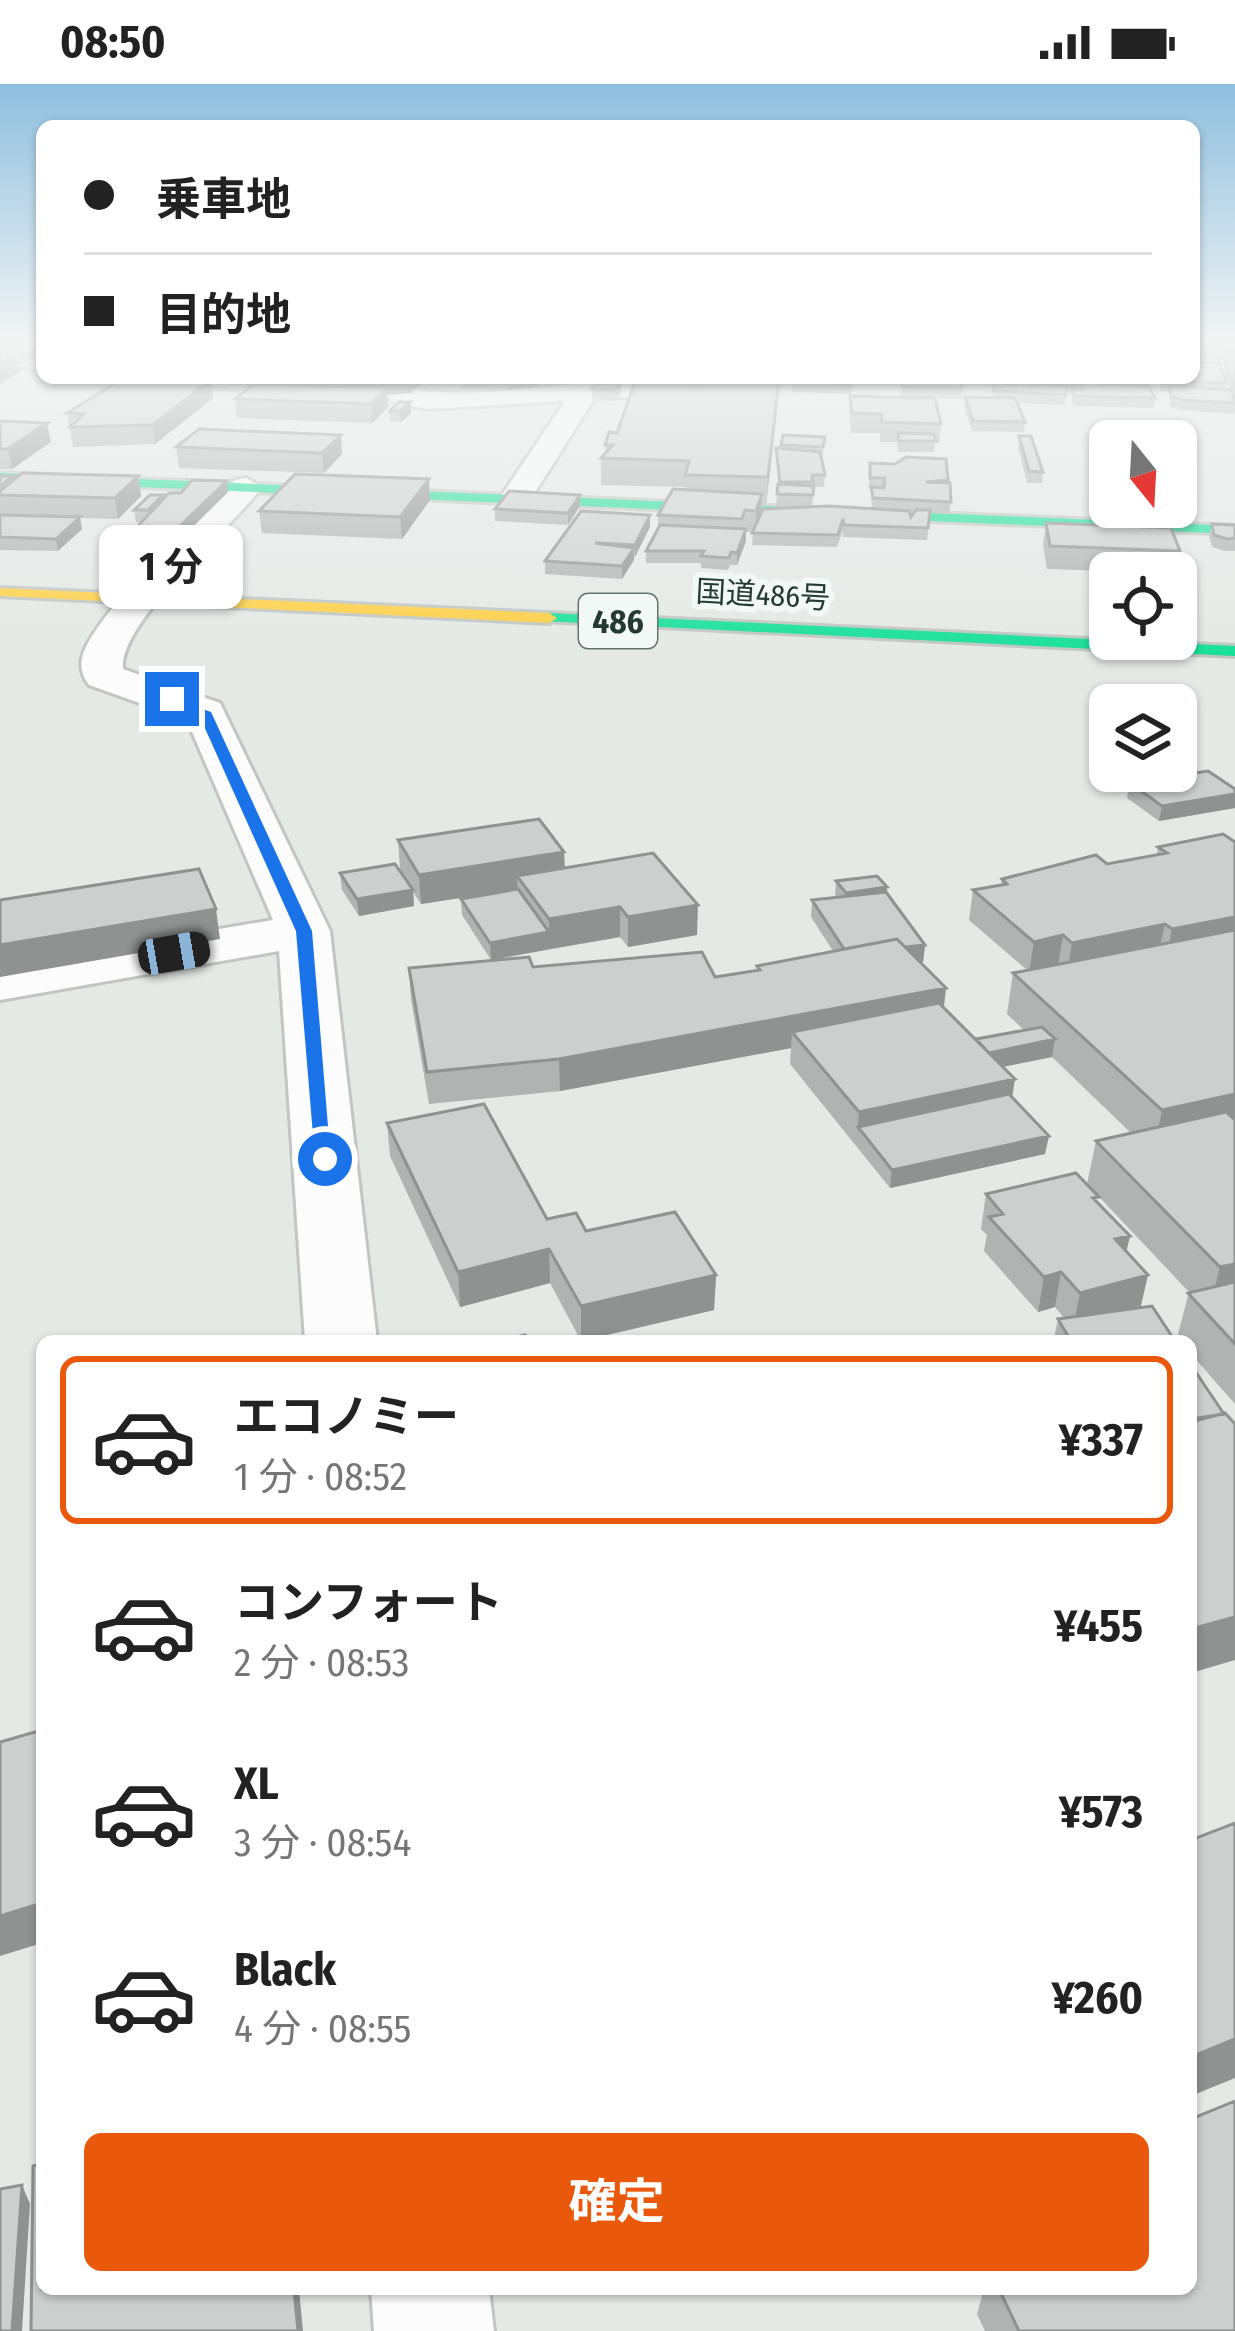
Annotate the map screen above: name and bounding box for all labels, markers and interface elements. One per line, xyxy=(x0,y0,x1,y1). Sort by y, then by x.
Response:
text: 08:50 xyxy=(60,15,166,69)
text: 乗車地 xyxy=(156,173,291,227)
text: 目的地 xyxy=(156,288,291,342)
north arrow xyxy=(1089,420,1197,528)
map controls xyxy=(1089,420,1197,792)
callout: 1 分 xyxy=(100,525,244,609)
text: 1 分 xyxy=(139,544,203,590)
button: locate xyxy=(1089,552,1197,660)
street label: 国道486号 xyxy=(695,574,831,616)
road number: 486 xyxy=(579,594,657,648)
route end xyxy=(145,672,199,726)
button: layers xyxy=(1089,684,1197,792)
car xyxy=(135,929,213,977)
route start xyxy=(298,1132,352,1186)
icon: car xyxy=(90,1386,198,1494)
text: エコノミー xyxy=(234,1390,459,1444)
text: ¥337 xyxy=(1059,1413,1143,1467)
text: 1 分 · 08:52 xyxy=(234,1454,407,1500)
icon: car xyxy=(90,1572,198,1680)
text: コンフォート xyxy=(234,1576,503,1630)
text: ¥455 xyxy=(1054,1599,1143,1653)
text: 2 分 · 08:53 xyxy=(234,1640,409,1686)
text: XL xyxy=(234,1757,279,1811)
icon: car xyxy=(90,1758,198,1866)
text: ¥573 xyxy=(1059,1785,1143,1839)
text: 3 分 · 08:54 xyxy=(234,1820,411,1866)
text: Black xyxy=(234,1943,336,1997)
icon: car xyxy=(90,1944,198,2052)
text: ¥260 xyxy=(1051,1971,1143,2025)
text: 4 分 · 08:55 xyxy=(234,2006,412,2052)
button: 確定 xyxy=(84,2133,1149,2271)

